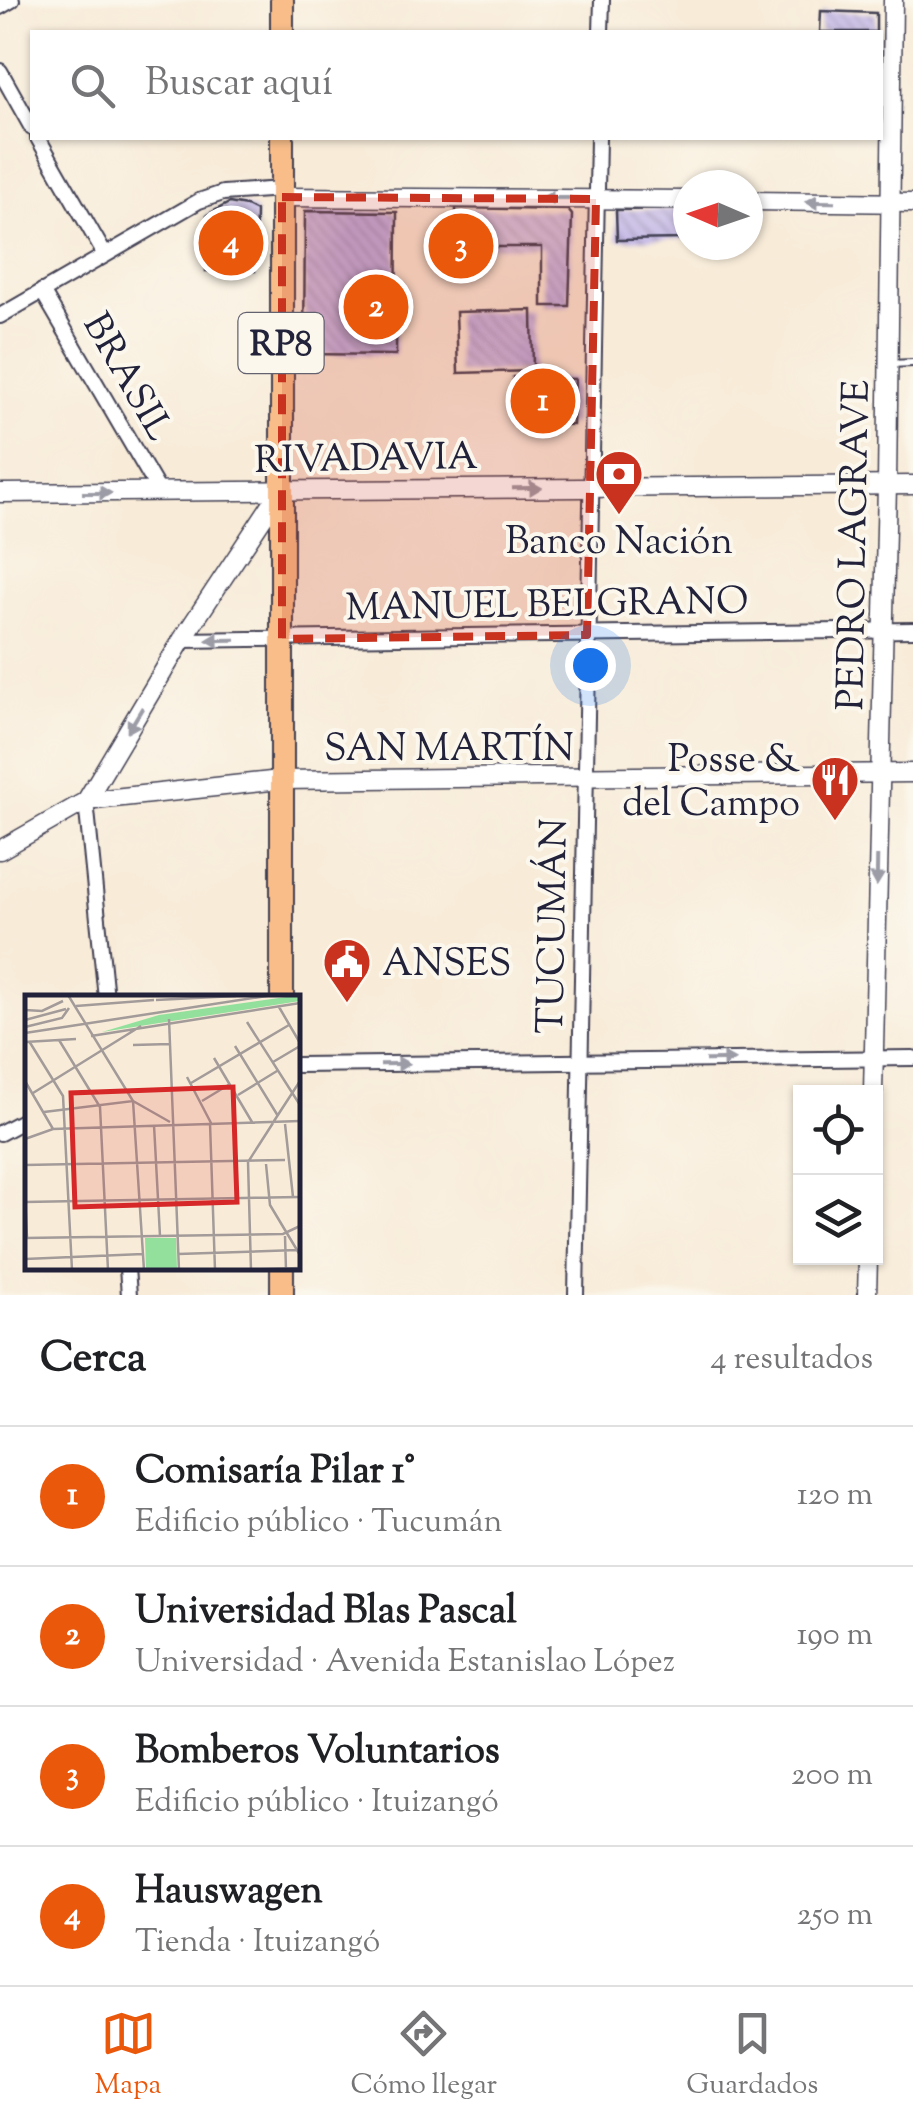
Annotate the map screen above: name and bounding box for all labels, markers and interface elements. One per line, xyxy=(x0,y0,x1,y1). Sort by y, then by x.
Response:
search box xyxy=(30,30,883,140)
icon: search xyxy=(65,58,120,113)
text: Buscar aquí xyxy=(145,58,333,112)
north arrow xyxy=(673,170,763,260)
one-way arrow xyxy=(539,190,571,206)
one-way arrow xyxy=(803,194,835,210)
pin: 4 xyxy=(198,206,264,280)
pin: 3 xyxy=(428,208,494,284)
pin: 2 xyxy=(344,270,408,344)
street label: BRASIL xyxy=(67,304,184,452)
road number: RP8 xyxy=(238,313,324,373)
pin: 1 xyxy=(510,364,576,438)
street label: PEDRO LAGRAVE xyxy=(826,379,886,711)
street label: RIVADAVIA xyxy=(254,432,478,490)
bank icon: Banco Nación xyxy=(593,448,645,516)
one-way arrow xyxy=(512,480,544,496)
one-way arrow xyxy=(82,485,114,501)
place label: Banco Nación xyxy=(505,517,733,571)
street label: MANUEL BELGRANO xyxy=(345,576,749,638)
one-way arrow xyxy=(204,632,236,648)
your location xyxy=(565,640,616,691)
one-way arrow xyxy=(127,706,144,734)
street label: SAN MARTÍN xyxy=(324,723,574,778)
place label: Posse & del Campo xyxy=(622,735,800,833)
restaurant icon: Posse & del Campo xyxy=(809,754,861,822)
street label: TUCUMÁN xyxy=(525,818,584,1034)
one-way arrow xyxy=(869,856,885,888)
public building icon: ANSES xyxy=(321,936,373,1004)
place label: ANSES xyxy=(382,939,511,993)
inset map xyxy=(25,995,300,1270)
one-way arrow xyxy=(704,1052,736,1068)
one-way arrow xyxy=(379,1056,411,1072)
map controls xyxy=(793,1085,883,1265)
button: locate xyxy=(793,1085,883,1175)
button: layers xyxy=(793,1175,883,1265)
text: Cerca xyxy=(40,1330,146,1390)
text: 4 resultados xyxy=(710,1337,873,1383)
text: Comisaría Pilar 1° xyxy=(135,1446,415,1500)
text: 1 xyxy=(67,1473,78,1519)
text: 120 m xyxy=(797,1473,873,1519)
text: Edificio público · Tucumán xyxy=(135,1500,502,1546)
text: Universidad Blas Pascal xyxy=(135,1586,517,1640)
text: 2 xyxy=(65,1613,80,1659)
text: 190 m xyxy=(797,1613,873,1659)
text: Universidad · Avenida Estanislao López xyxy=(135,1640,675,1686)
text: Bomberos Voluntarios xyxy=(135,1726,500,1780)
text: 3 xyxy=(66,1753,79,1799)
text: 200 m xyxy=(791,1753,873,1799)
text: Edificio público · Ituizangó xyxy=(135,1780,499,1826)
text: Hauswagen xyxy=(135,1866,323,1920)
text: 4 xyxy=(64,1893,81,1939)
text: 250 m xyxy=(797,1893,873,1939)
text: Tienda · Ituizangó xyxy=(135,1920,380,1966)
tab: Mapa xyxy=(95,2006,161,2106)
tab: Cómo llegar xyxy=(351,2006,497,2106)
tab: Guardados xyxy=(686,2006,818,2106)

